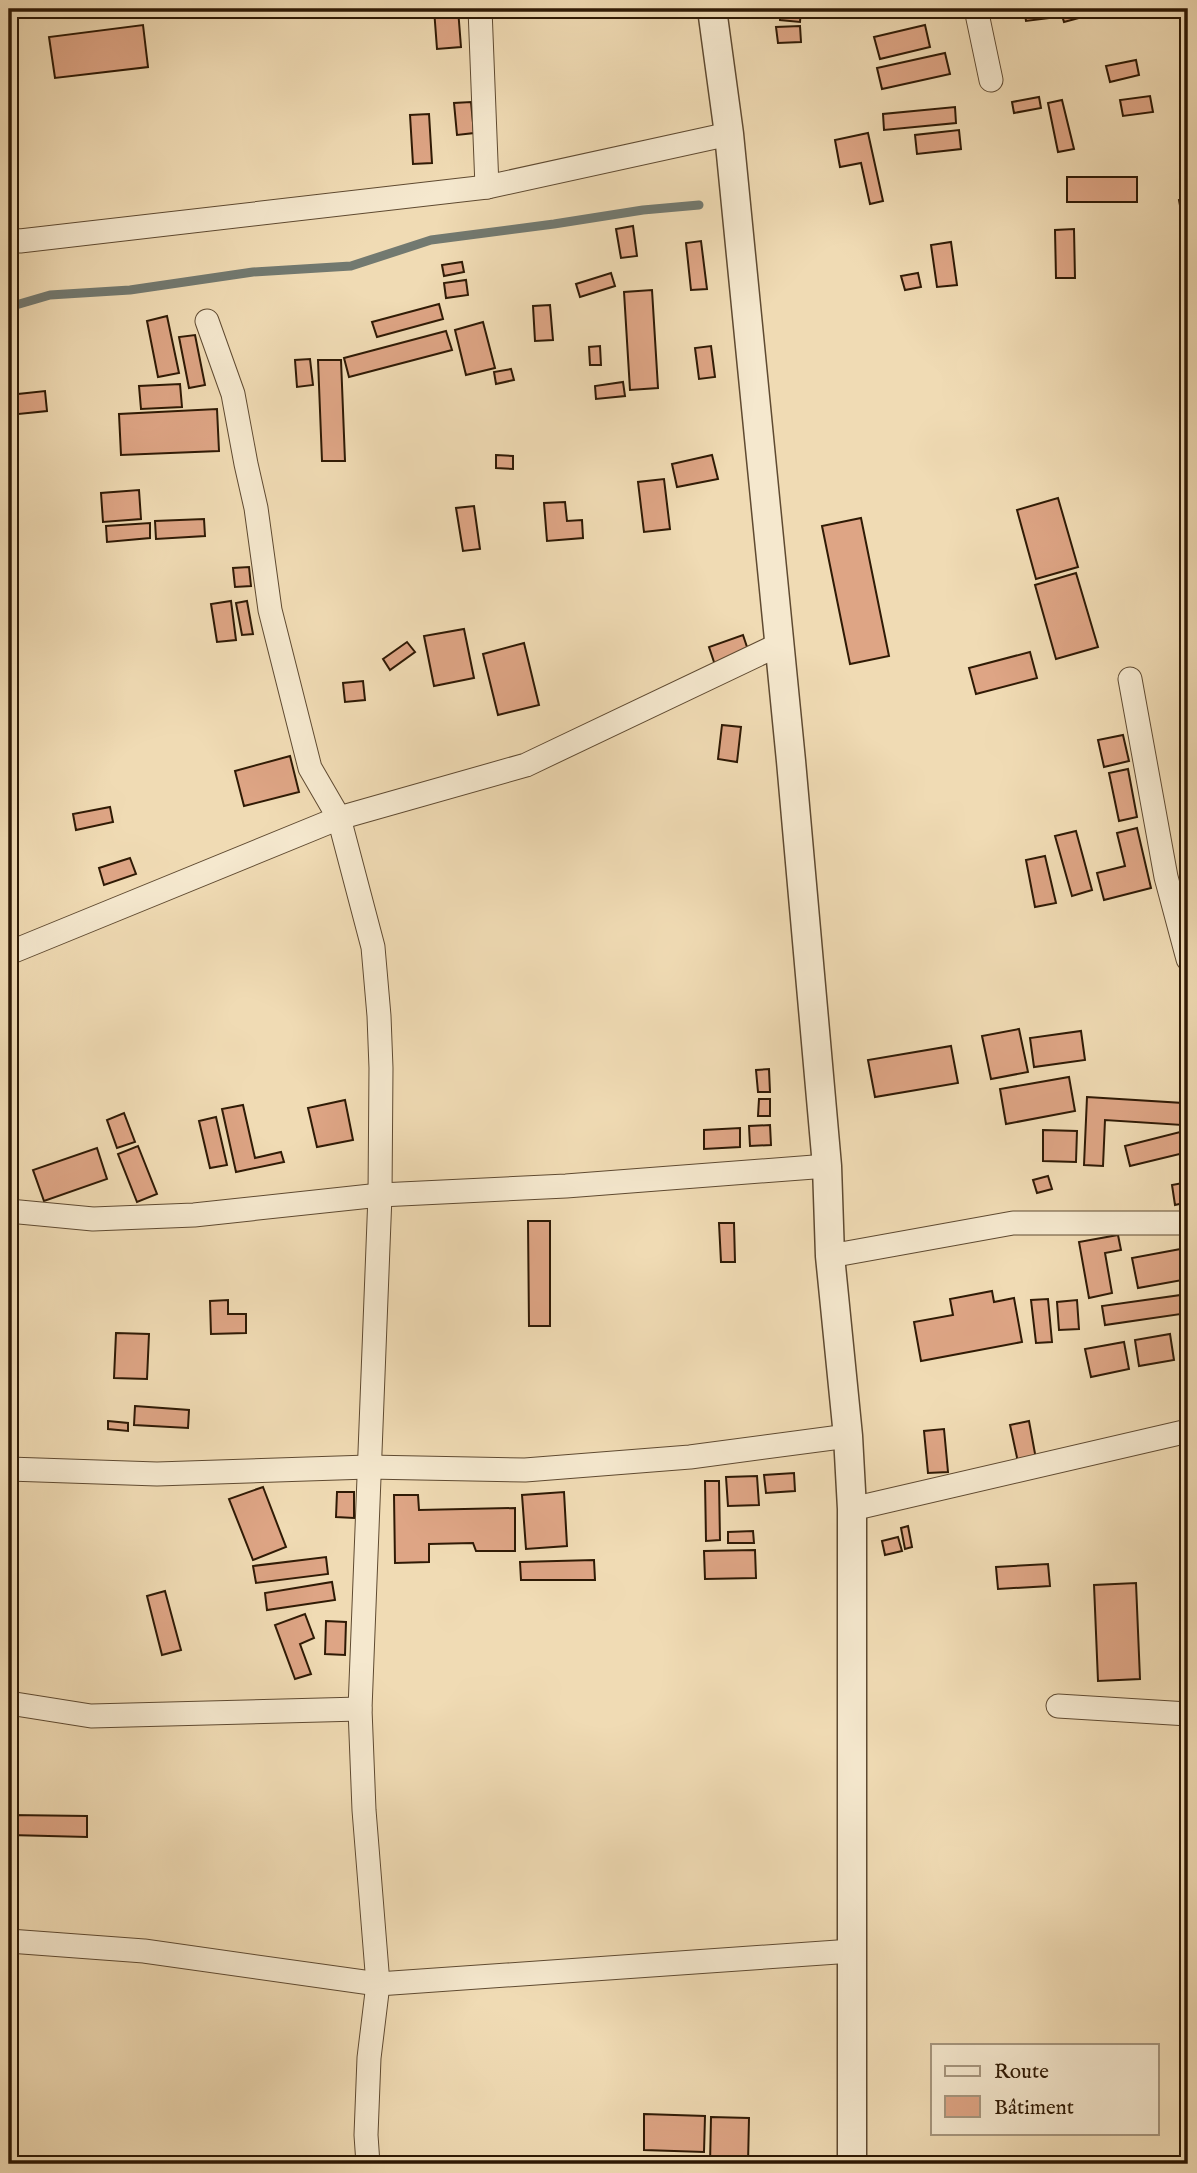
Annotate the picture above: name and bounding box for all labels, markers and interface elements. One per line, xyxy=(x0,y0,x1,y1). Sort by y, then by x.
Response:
legend xyxy=(931,2044,1158,2134)
text: Route xyxy=(994,2059,1049,2086)
text: Bâtiment xyxy=(994,2095,1074,2122)

